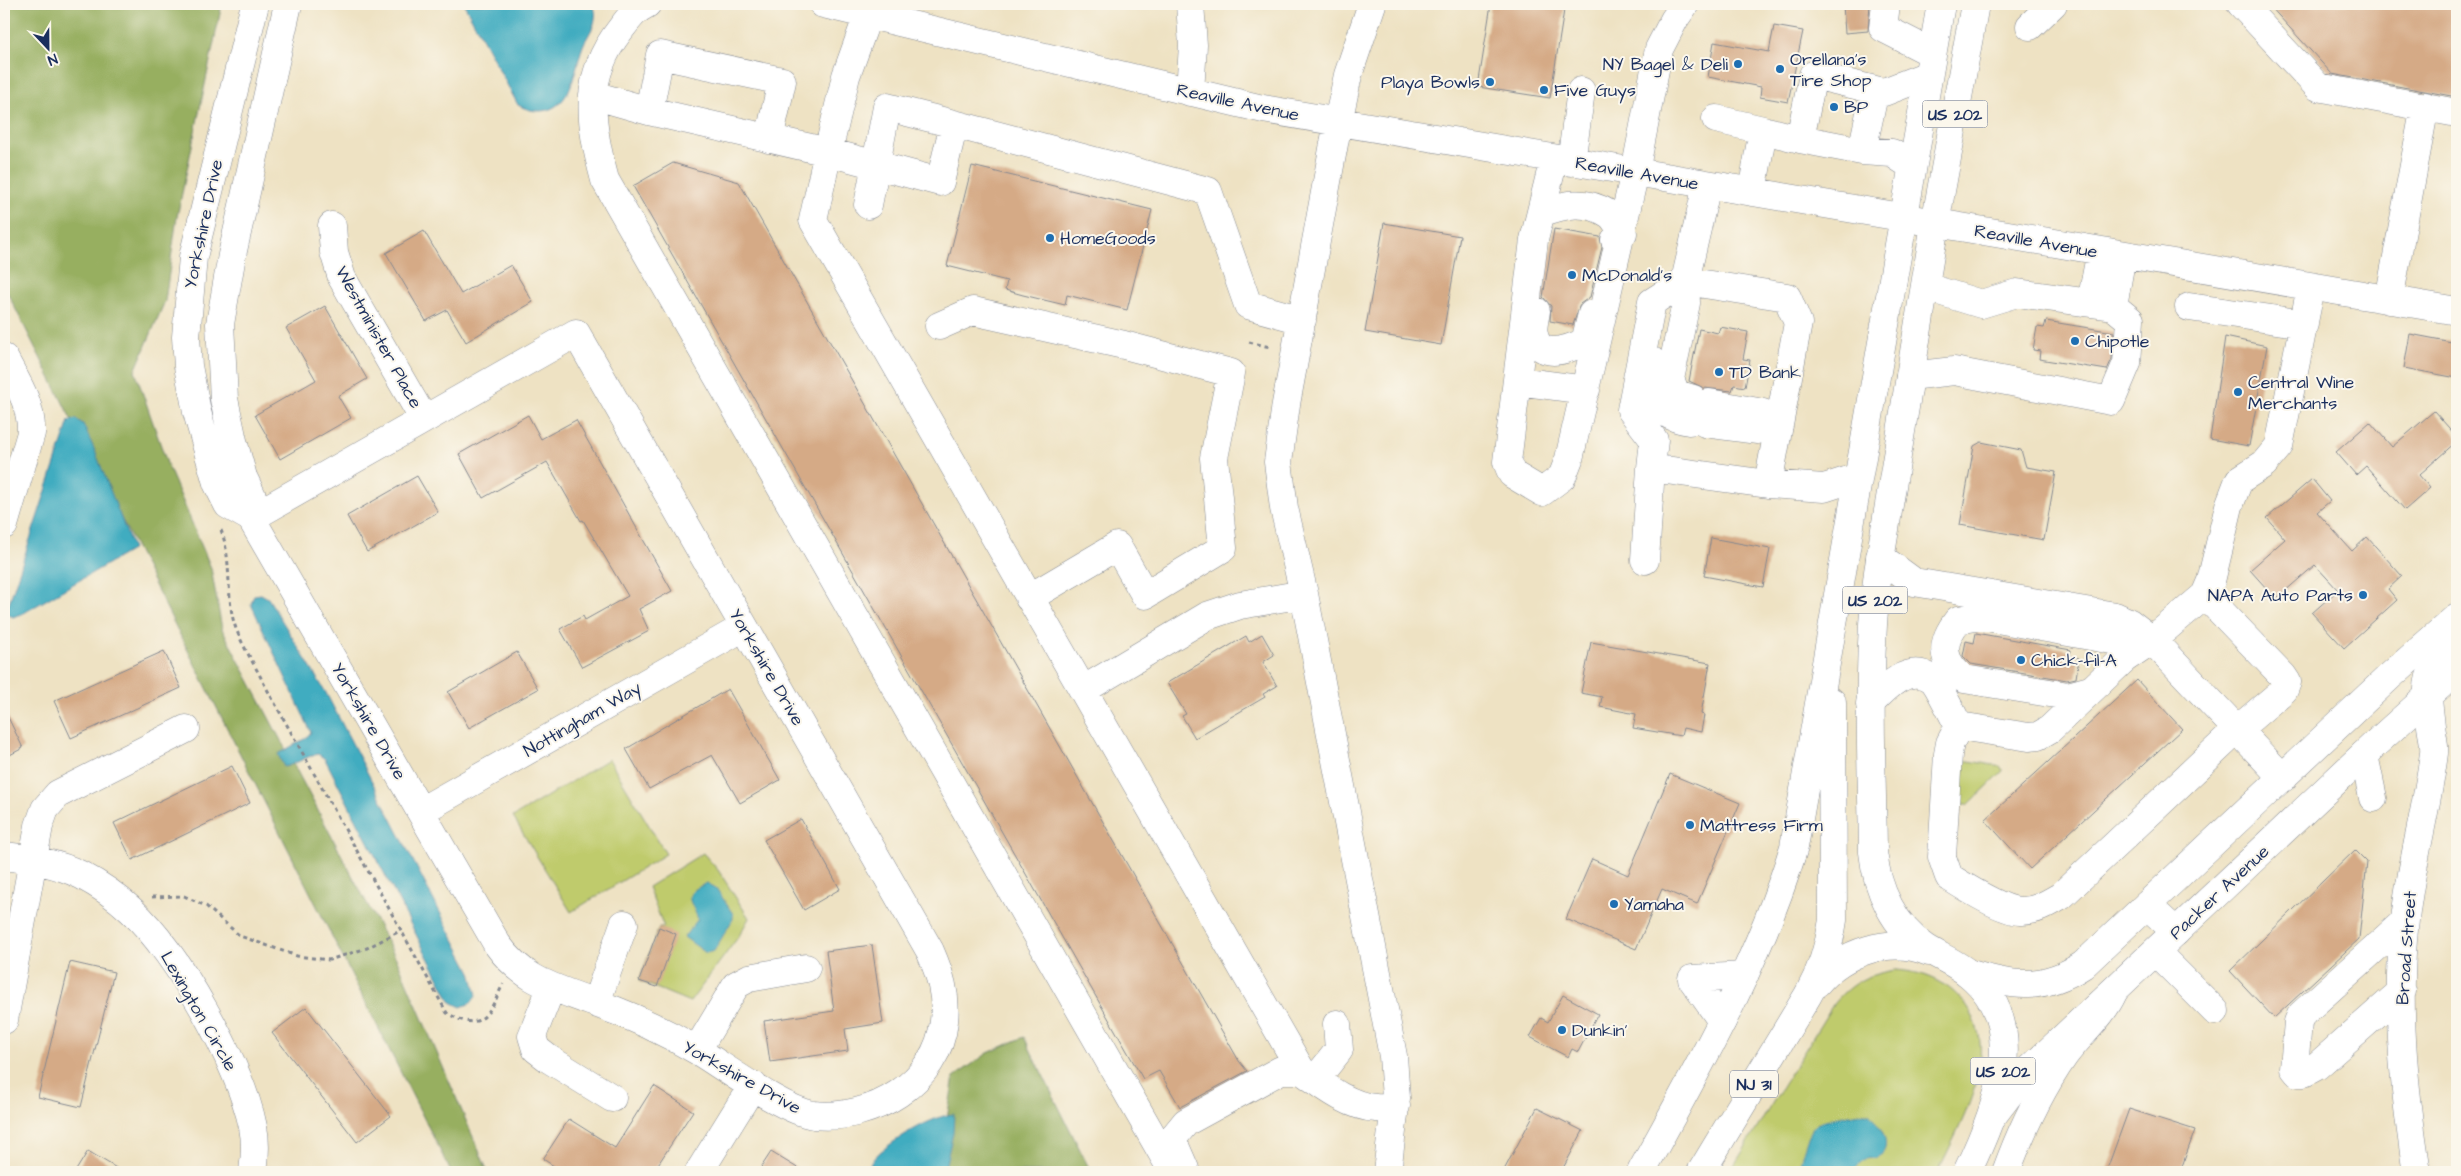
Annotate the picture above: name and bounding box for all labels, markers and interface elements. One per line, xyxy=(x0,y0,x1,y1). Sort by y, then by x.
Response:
north arrow xyxy=(22,22,72,72)
place label: Orellana's Tire Shop xyxy=(1790,47,1871,93)
text: N xyxy=(44,48,60,70)
place label: NY Bagel & Deli xyxy=(1603,52,1728,78)
marker: NY Bagel & Deli xyxy=(1732,58,1744,70)
marker: Orellana's Tire Shop xyxy=(1774,63,1786,75)
place label: Playa Bowls xyxy=(1381,70,1480,96)
marker: Playa Bowls xyxy=(1484,76,1496,88)
street label: Reaville Avenue xyxy=(1174,77,1302,128)
place label: Five Guys xyxy=(1554,78,1636,104)
marker: Five Guys xyxy=(1538,84,1550,96)
place label: BP xyxy=(1844,95,1869,120)
road number: US 202 xyxy=(1922,100,1988,128)
marker: BP xyxy=(1828,101,1840,113)
street label: Reaville Avenue xyxy=(1573,150,1701,197)
street label: Yorkshire Drive xyxy=(178,157,229,291)
street label: Reaville Avenue xyxy=(1972,218,2100,265)
place label: HomeGoods xyxy=(1060,226,1156,251)
marker: HomeGoods xyxy=(1044,232,1056,244)
street label: Westminister Place xyxy=(329,262,428,413)
place label: McDonald's xyxy=(1582,263,1672,288)
marker: McDonald's xyxy=(1566,269,1578,281)
place label: Chipotle xyxy=(2085,329,2150,354)
marker: Chipotle xyxy=(2069,335,2081,347)
place label: TD Bank xyxy=(1729,360,1801,385)
marker: TD Bank xyxy=(1713,366,1725,378)
place label: Central Wine Merchants xyxy=(2248,370,2355,416)
marker: Central Wine Merchants xyxy=(2232,386,2244,398)
place label: NAPA Auto Parts xyxy=(2208,583,2353,608)
road number: US 202 xyxy=(1842,586,1908,614)
marker: NAPA Auto Parts xyxy=(2357,589,2369,601)
street label: Yorkshire Drive xyxy=(723,604,810,731)
place label: Chick-fil-A xyxy=(2031,648,2117,673)
marker: Chick-fil-A xyxy=(2015,654,2027,666)
street label: Yorkshire Drive xyxy=(325,658,412,785)
street label: Nottingham Way xyxy=(519,675,646,764)
place label: Mattress Firm xyxy=(1700,813,1823,838)
marker: Mattress Firm xyxy=(1684,819,1696,831)
street label: Packer Avenue xyxy=(2164,839,2275,945)
street label: Broad Street xyxy=(2390,890,2423,1006)
place label: Yamaha xyxy=(1624,892,1684,917)
marker: Yamaha xyxy=(1608,898,1620,910)
street label: Lexington Circle xyxy=(153,947,243,1077)
place label: Dunkin' xyxy=(1572,1018,1628,1043)
marker: Dunkin' xyxy=(1556,1024,1568,1036)
street label: Yorkshire Drive xyxy=(678,1035,806,1120)
road number: US 202 xyxy=(1970,1058,2036,1084)
road number: NJ 31 xyxy=(1730,1070,1778,1098)

